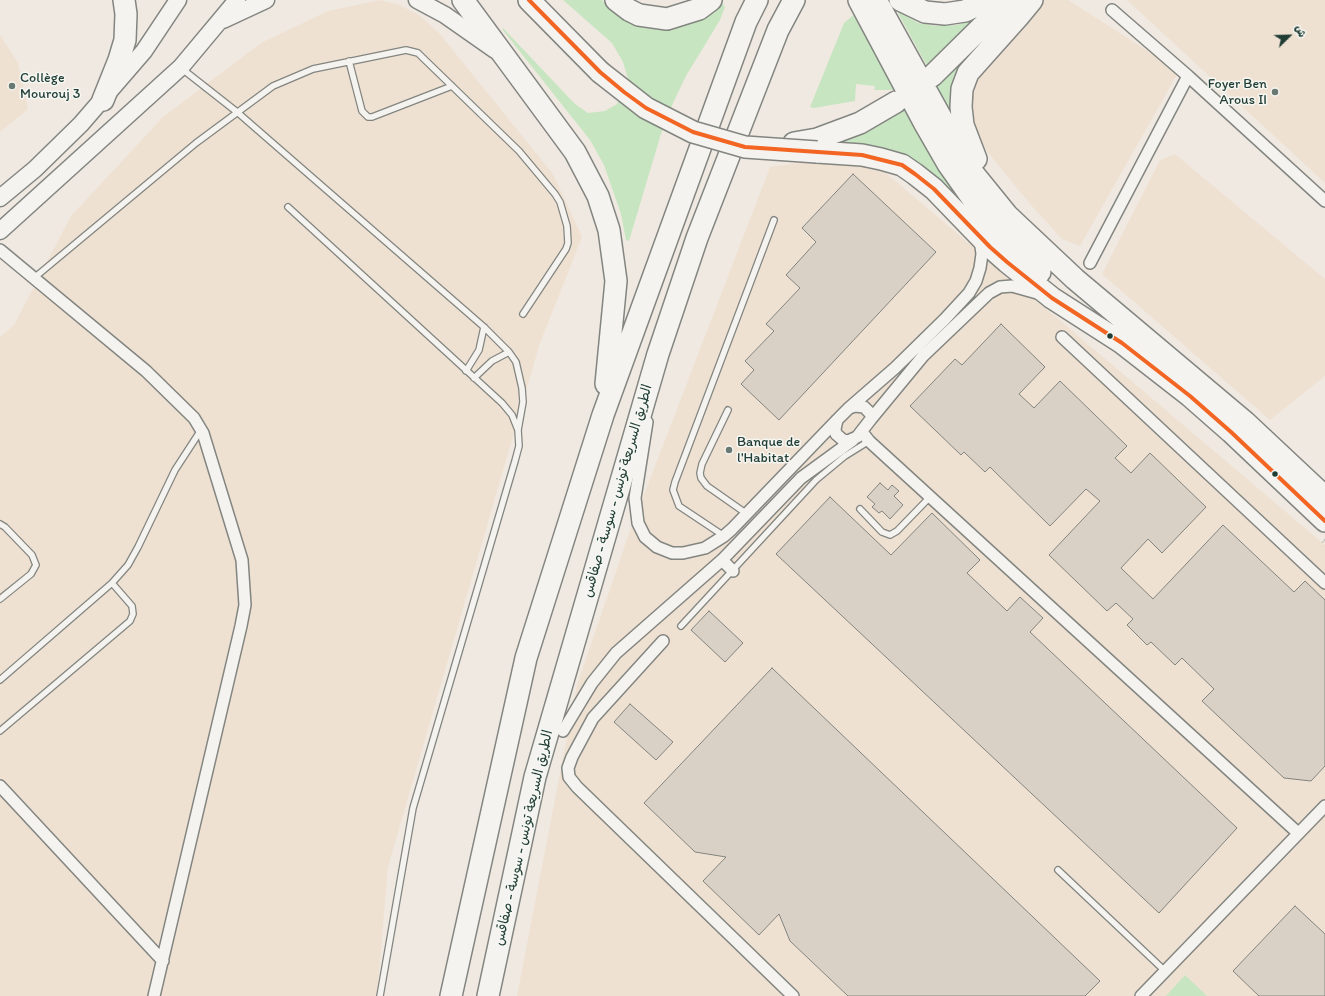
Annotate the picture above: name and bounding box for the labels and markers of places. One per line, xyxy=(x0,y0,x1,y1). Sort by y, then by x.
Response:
place label: Collège Mourouj 3 xyxy=(20,70,80,102)
place label: Foyer Ben Arous II xyxy=(1208,76,1267,108)
marker: Collège Mourouj 3 xyxy=(7,81,17,91)
marker: Foyer Ben Arous II xyxy=(1270,87,1280,97)
unlabelled marker xyxy=(1105,331,1115,341)
place label: Banque de l'Habitat xyxy=(737,434,800,466)
marker: Banque de l'Habitat xyxy=(724,445,734,455)
unlabelled marker xyxy=(1270,469,1280,479)

